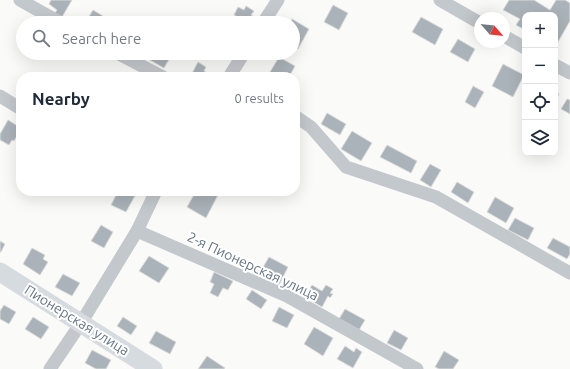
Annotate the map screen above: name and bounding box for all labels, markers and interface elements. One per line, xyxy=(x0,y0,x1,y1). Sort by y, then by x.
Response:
north arrow xyxy=(474,12,510,48)
map controls xyxy=(522,12,558,156)
button: + xyxy=(522,12,558,48)
search box xyxy=(16,16,300,60)
icon: search xyxy=(30,27,52,49)
text: Search here xyxy=(62,30,141,47)
button: − xyxy=(522,48,558,84)
button: locate xyxy=(522,84,558,120)
text: Nearby xyxy=(32,89,90,108)
text: 0 results xyxy=(234,91,284,105)
button: layers xyxy=(522,120,558,156)
street label: 2-я Пионерская улица xyxy=(185,229,321,303)
street label: Пионерская улица xyxy=(22,281,132,359)

